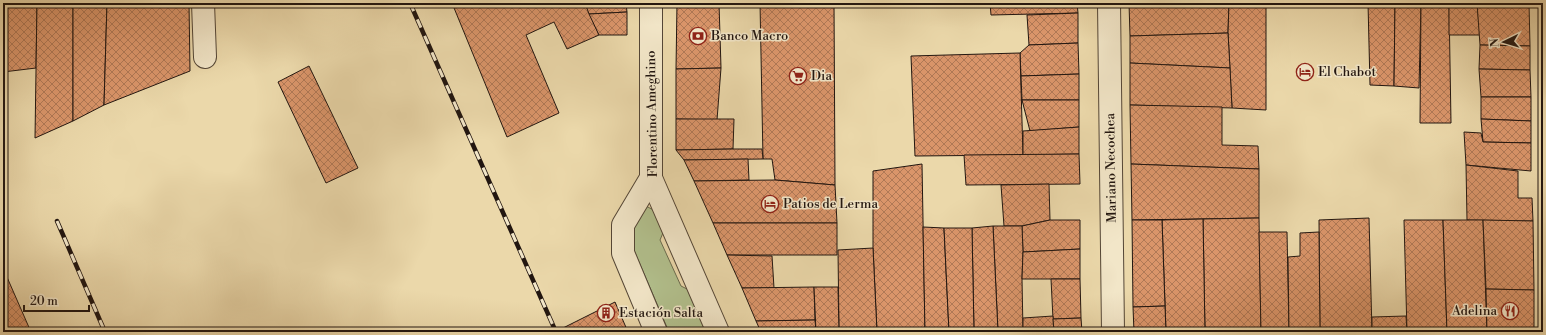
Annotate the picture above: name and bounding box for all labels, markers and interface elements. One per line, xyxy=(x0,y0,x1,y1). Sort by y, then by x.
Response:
north arrow xyxy=(1484,22,1524,62)
bank icon: Banco Macro xyxy=(688,26,708,46)
place label: Banco Macro xyxy=(710,28,788,44)
text: N xyxy=(1488,38,1502,48)
street label: Florentino Ameghino xyxy=(643,50,661,178)
hotel icon: El Chabot xyxy=(1295,62,1315,82)
place label: El Chabot xyxy=(1318,64,1376,80)
supermarket icon: Dia xyxy=(788,66,808,86)
place label: Dia xyxy=(811,68,832,84)
street label: Mariano Necochea xyxy=(1102,113,1120,223)
hotel icon: Patios de Lerma xyxy=(760,194,780,214)
place label: Patios de Lerma xyxy=(783,196,878,212)
scale bar xyxy=(24,287,89,313)
text: 20 m xyxy=(30,294,58,309)
restaurant icon: Adelina xyxy=(1500,301,1520,321)
building icon: Estación Salta xyxy=(596,303,616,323)
place label: Adelina xyxy=(1451,303,1497,319)
place label: Estación Salta xyxy=(619,305,703,321)

